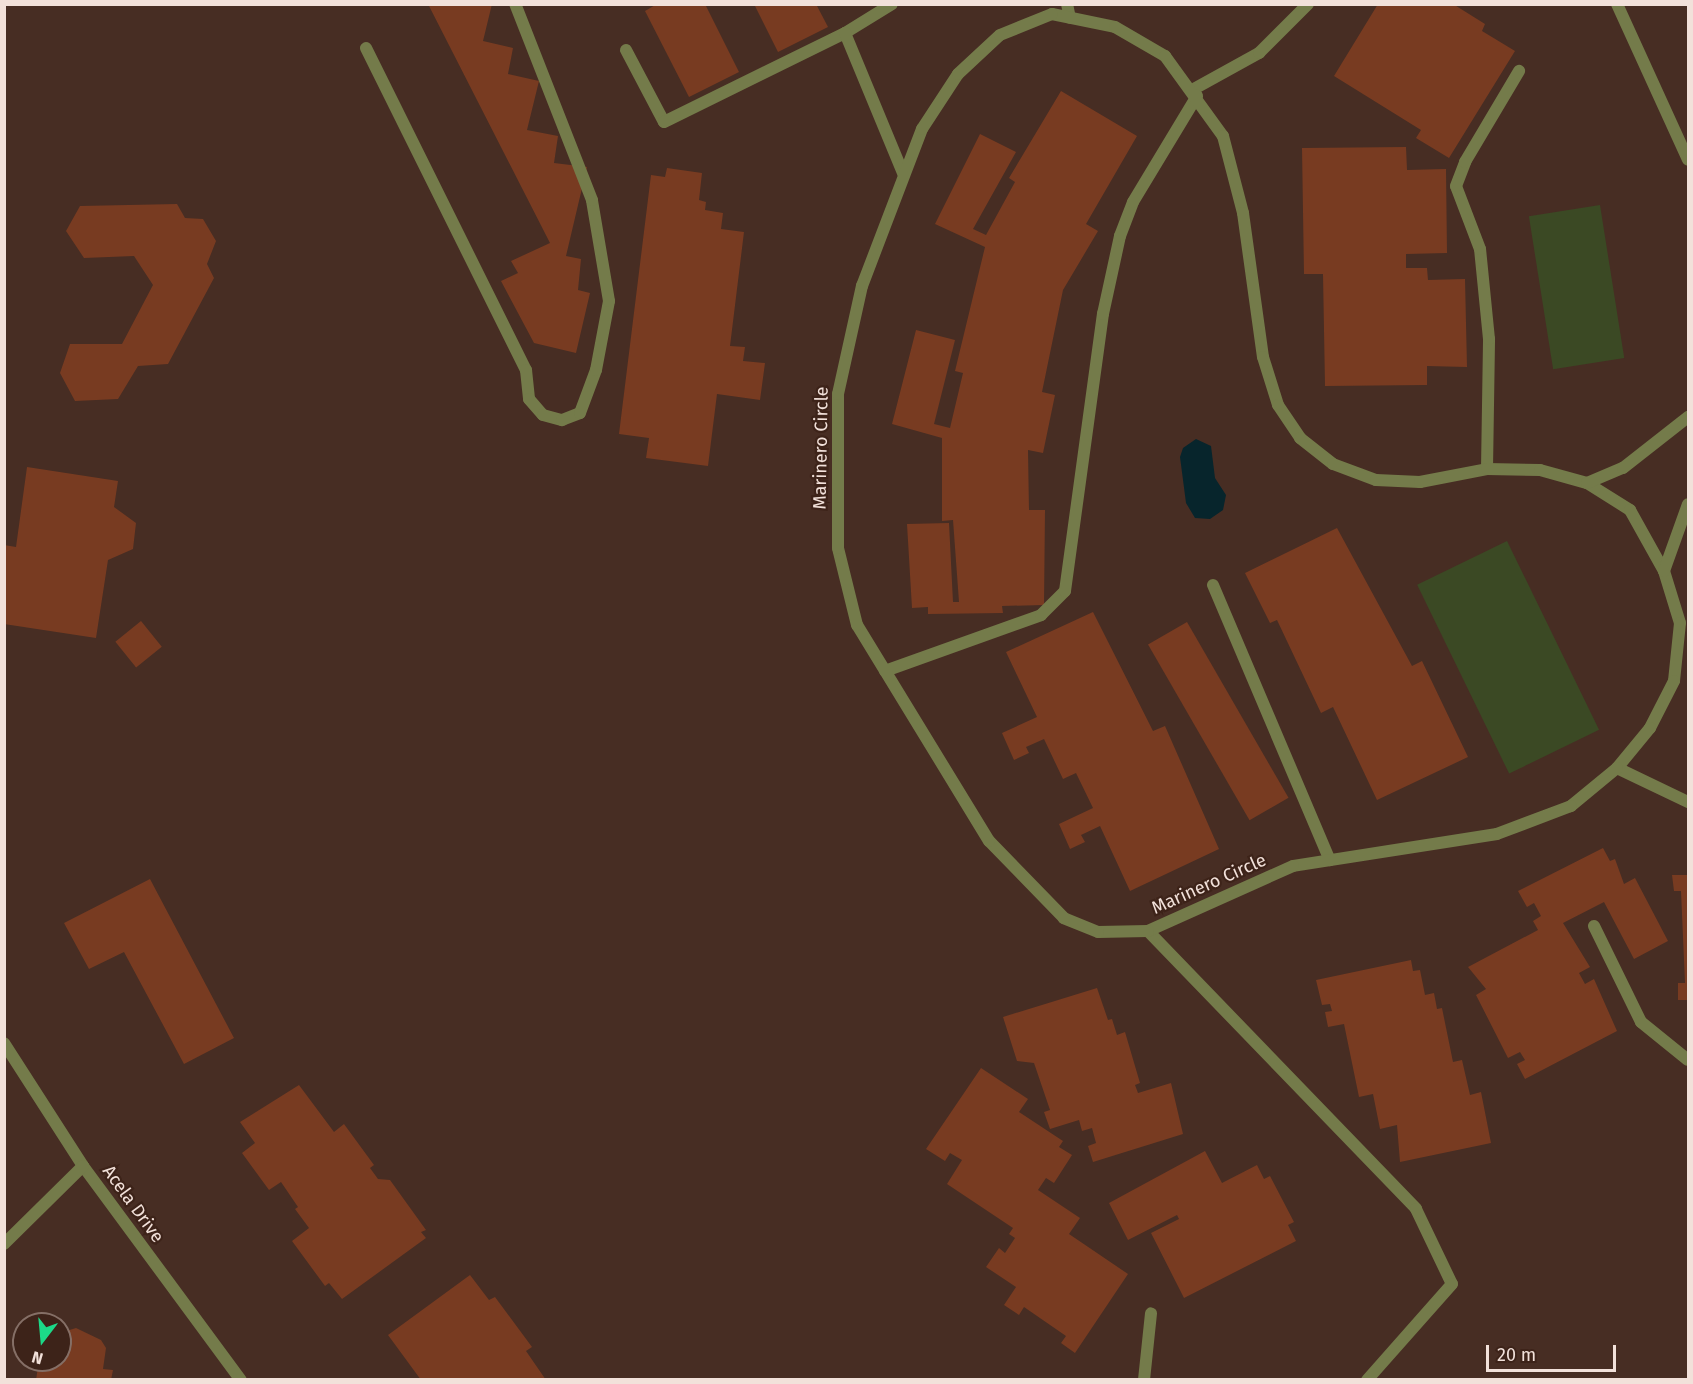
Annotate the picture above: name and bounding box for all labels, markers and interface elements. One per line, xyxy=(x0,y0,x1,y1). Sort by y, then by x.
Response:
street label: Marinero Circle xyxy=(809,386,833,510)
street label: Marinero Circle xyxy=(1148,849,1270,919)
street label: Acela Drive xyxy=(98,1161,168,1247)
north arrow xyxy=(12,1312,72,1372)
scale bar xyxy=(1489,1333,1620,1371)
text: 20 m xyxy=(1497,1344,1536,1366)
text: N xyxy=(30,1347,45,1368)

